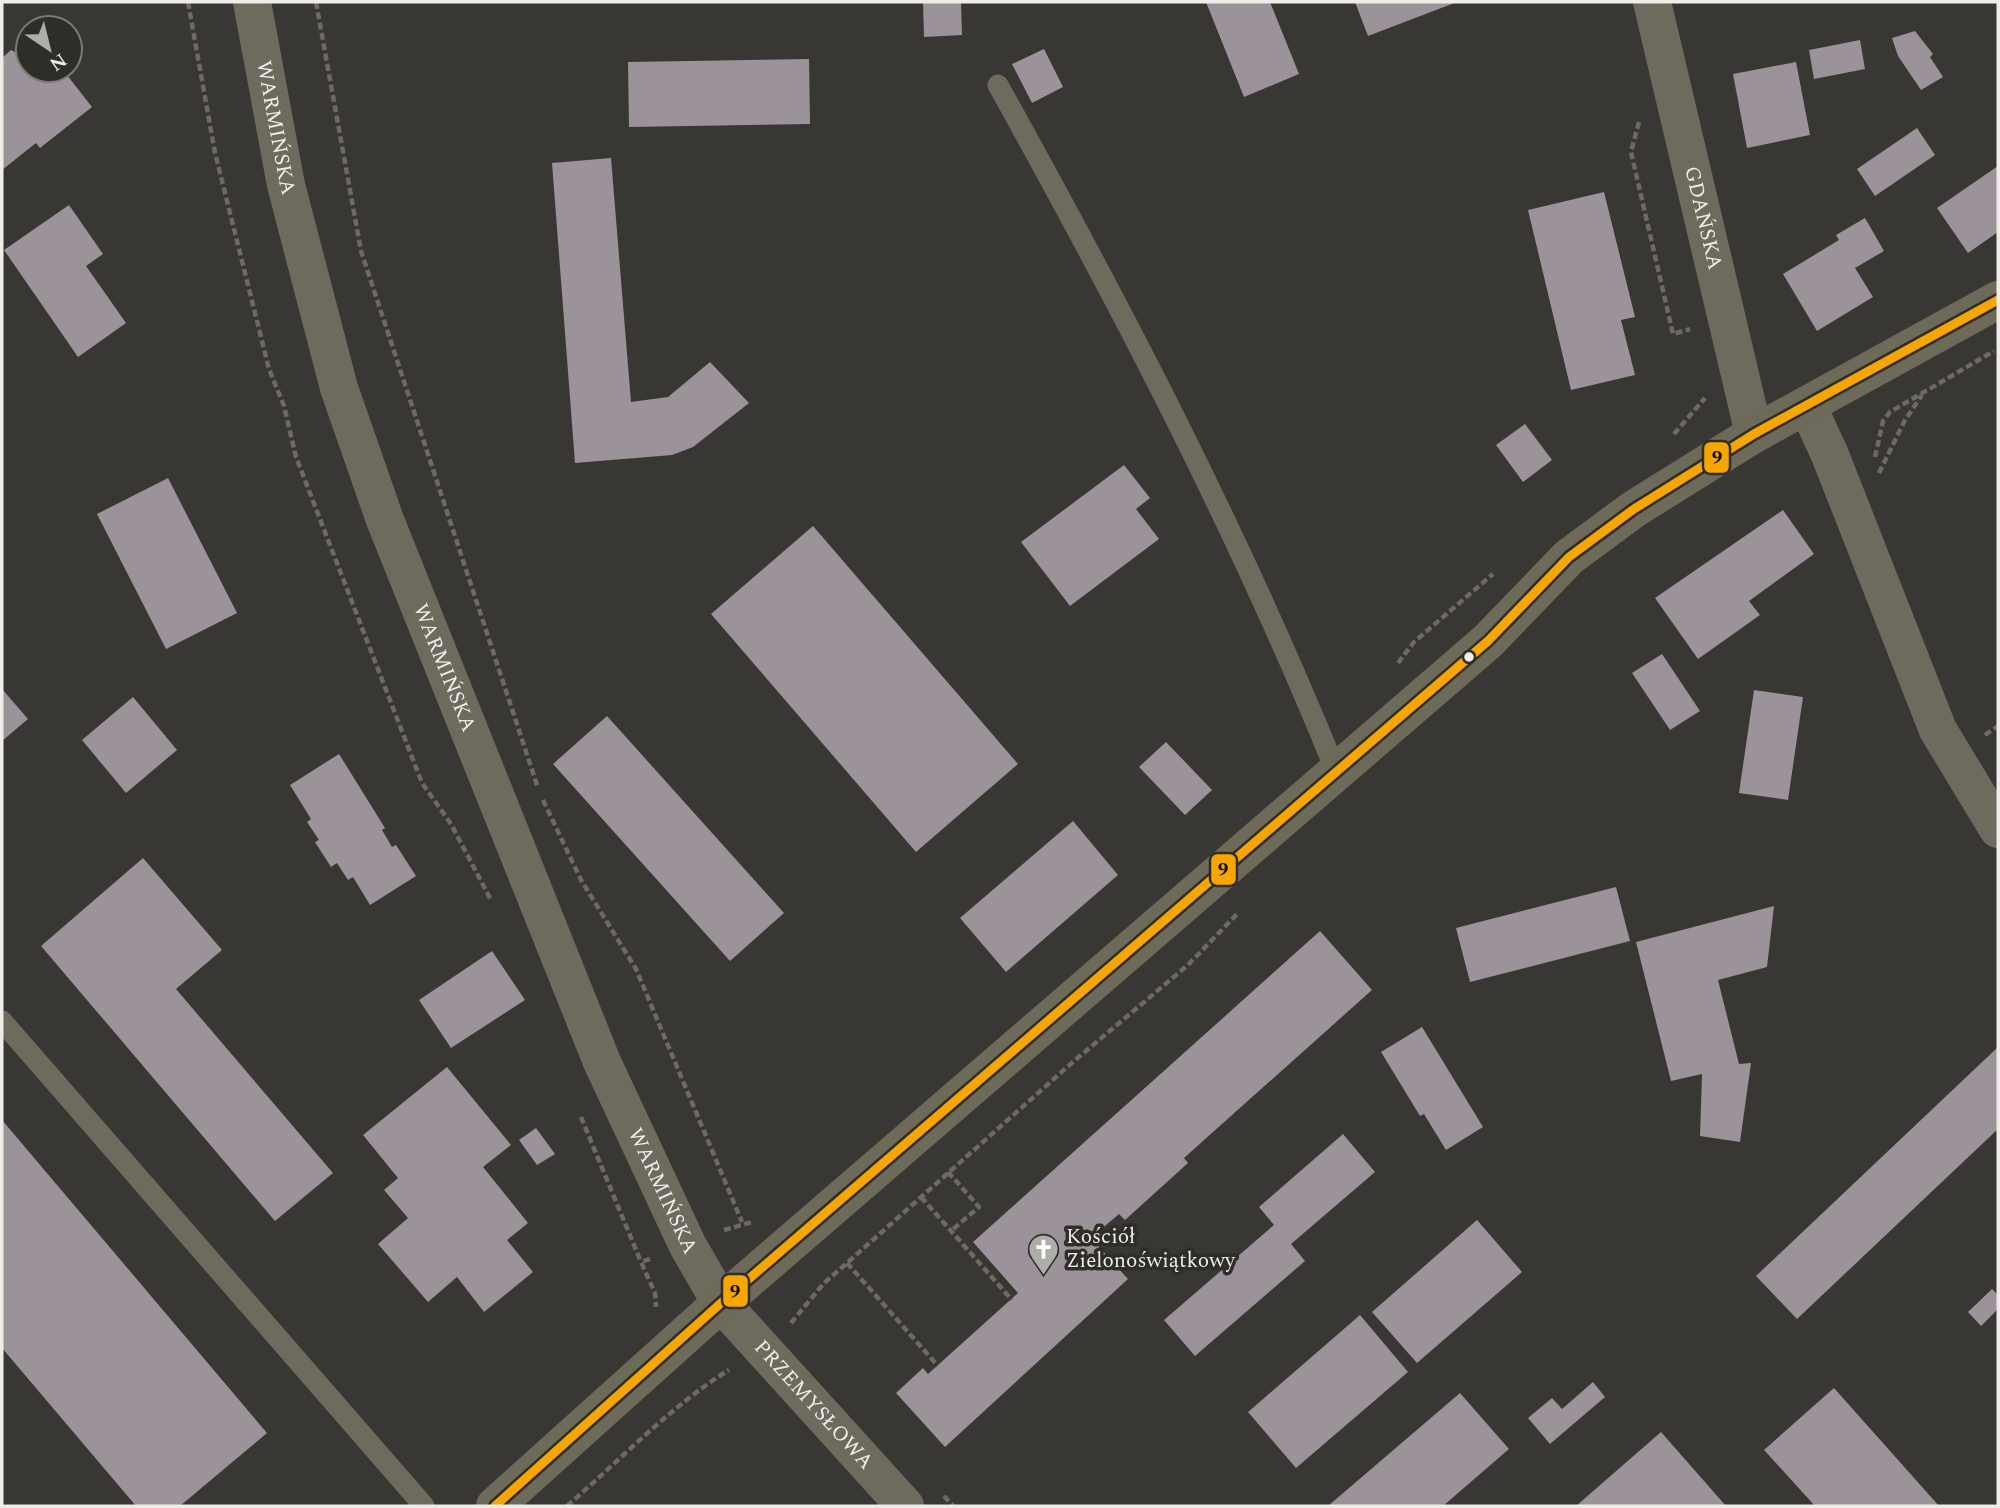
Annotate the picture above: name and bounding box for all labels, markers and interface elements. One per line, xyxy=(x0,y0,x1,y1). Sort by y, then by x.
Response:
north arrow xyxy=(14,14,84,84)
text: N xyxy=(43,45,73,78)
street label: WARMIŃSKA xyxy=(247,58,304,199)
street label: GDAŃSKA xyxy=(1675,163,1731,273)
line badge: 9 xyxy=(1703,441,1730,474)
text: 9 xyxy=(1712,444,1723,473)
street label: WARMIŃSKA xyxy=(404,599,484,737)
unlabelled marker xyxy=(1462,650,1476,664)
line badge: 9 xyxy=(1210,853,1237,886)
text: 9 xyxy=(1218,856,1229,885)
street label: WARMIŃSKA xyxy=(619,1123,706,1260)
place label: Kościół Zielonoświątkowy xyxy=(1066,1221,1236,1277)
church icon: Kościół Zielonoświątkowy xyxy=(1026,1232,1060,1276)
line badge: 9 xyxy=(722,1274,749,1308)
text: 9 xyxy=(730,1278,741,1307)
street label: PRZEMYSŁOWA xyxy=(746,1333,881,1477)

